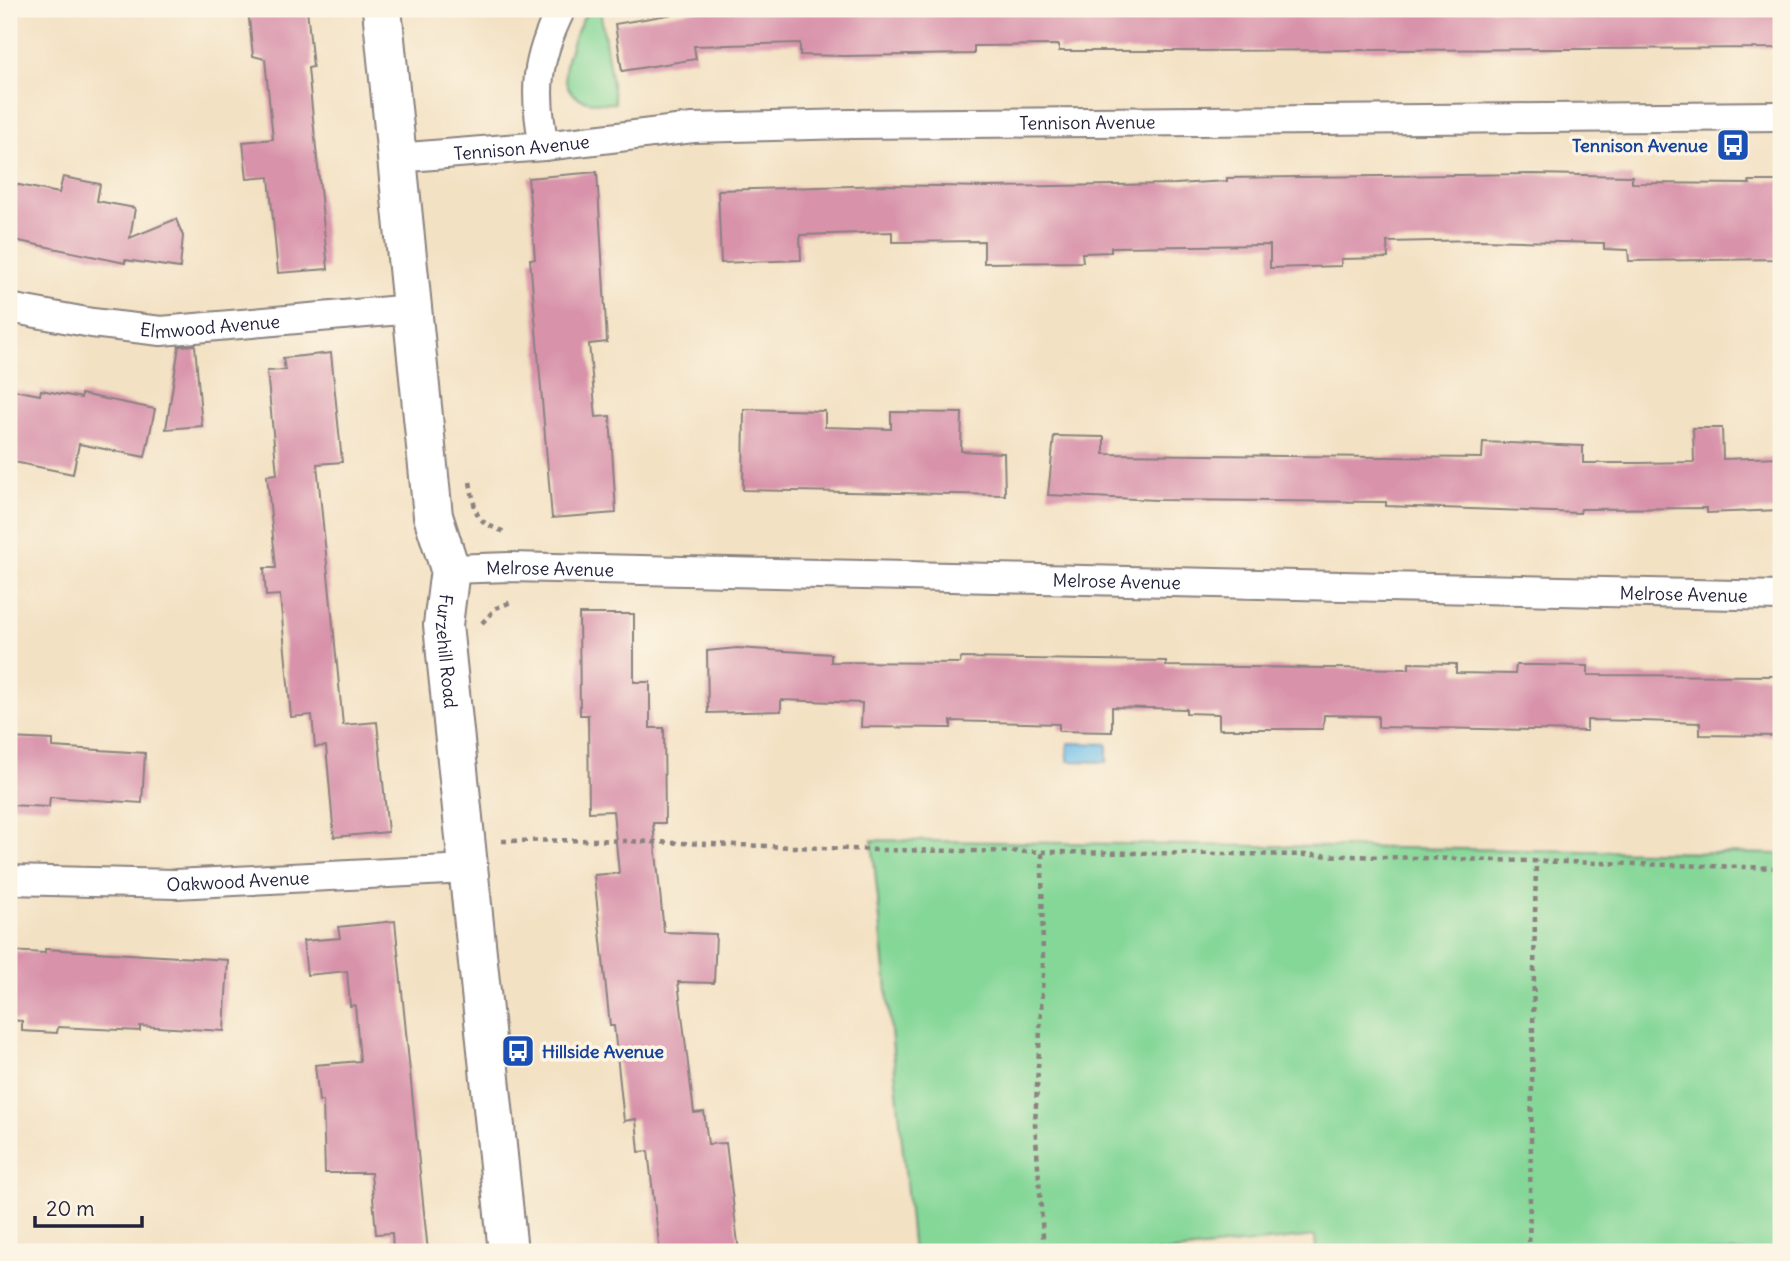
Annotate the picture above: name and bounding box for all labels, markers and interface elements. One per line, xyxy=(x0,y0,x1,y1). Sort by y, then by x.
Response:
street label: Tennison Avenue xyxy=(1019,110,1156,134)
bus stop icon: Tennison Avenue xyxy=(1714,126,1752,164)
street label: Tennison Avenue xyxy=(453,129,591,165)
place label: Tennison Avenue xyxy=(1572,134,1708,157)
street label: Elmwood Avenue xyxy=(139,309,281,343)
street label: Melrose Avenue xyxy=(486,556,614,581)
street label: Melrose Avenue xyxy=(1053,568,1181,594)
street label: Melrose Avenue xyxy=(1619,581,1748,607)
street label: Furzehill Road xyxy=(431,593,463,710)
street label: Oakwood Avenue xyxy=(166,866,310,896)
bus stop icon: Hillside Avenue xyxy=(499,1032,537,1070)
place label: Hillside Avenue xyxy=(542,1040,664,1063)
scale bar xyxy=(35,1184,142,1228)
text: 20 m xyxy=(46,1195,95,1222)

